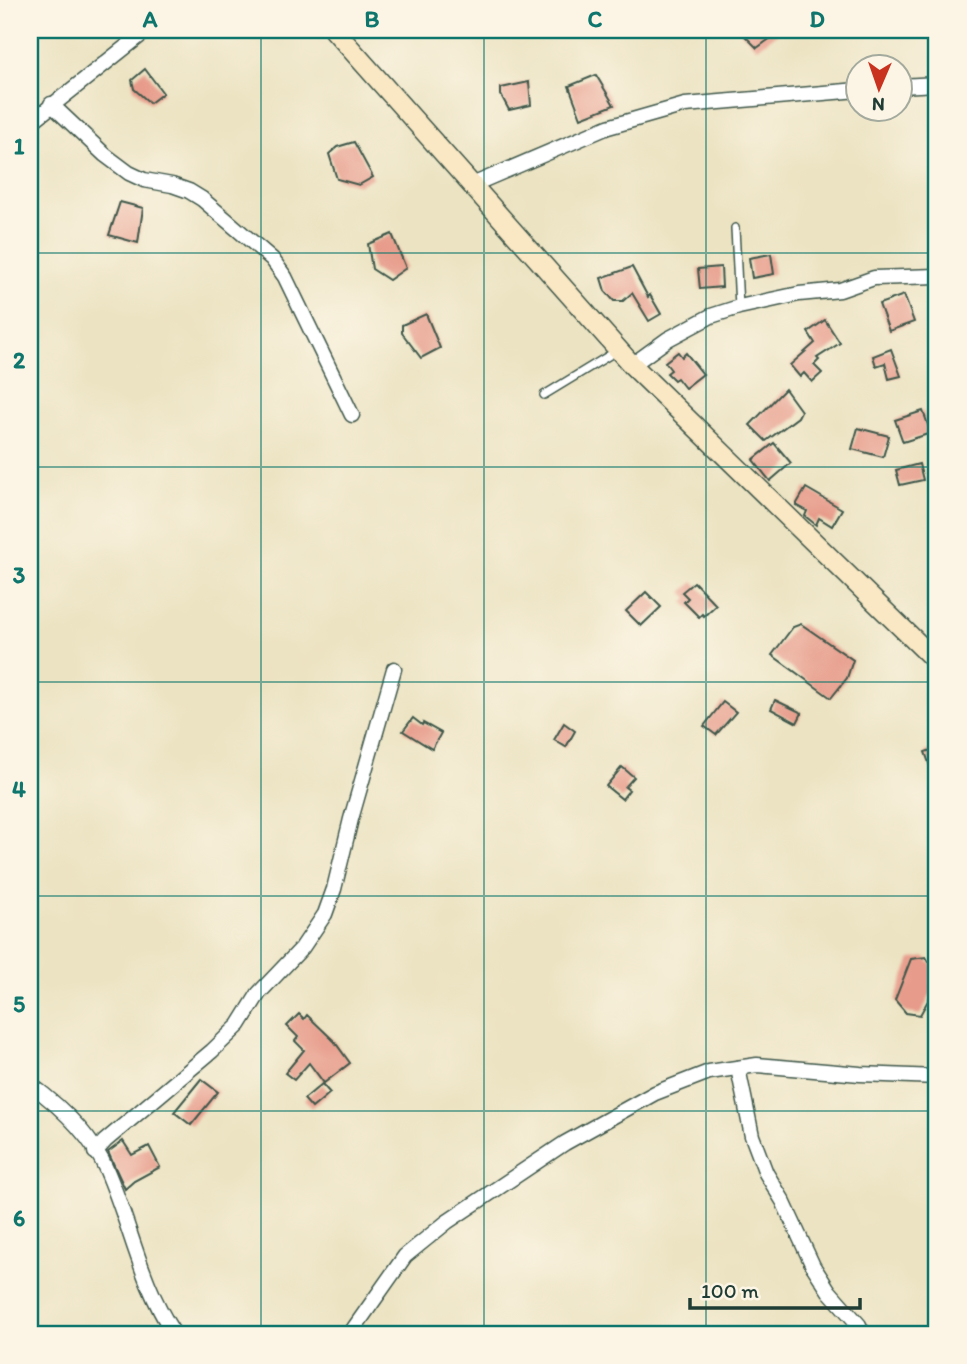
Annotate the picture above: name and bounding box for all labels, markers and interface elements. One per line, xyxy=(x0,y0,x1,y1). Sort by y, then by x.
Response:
text: A xyxy=(142,5,158,33)
text: B xyxy=(365,5,380,33)
text: C xyxy=(588,5,603,33)
text: D xyxy=(809,5,825,33)
north arrow xyxy=(844,52,914,122)
text: N xyxy=(872,93,885,116)
text: 1 xyxy=(14,132,25,160)
text: 2 xyxy=(13,346,26,374)
text: 3 xyxy=(13,561,26,589)
text: 4 xyxy=(12,775,26,803)
text: 5 xyxy=(13,990,25,1018)
text: 6 xyxy=(13,1204,25,1232)
scale bar xyxy=(690,1266,860,1310)
text: 100 m xyxy=(701,1278,759,1303)

